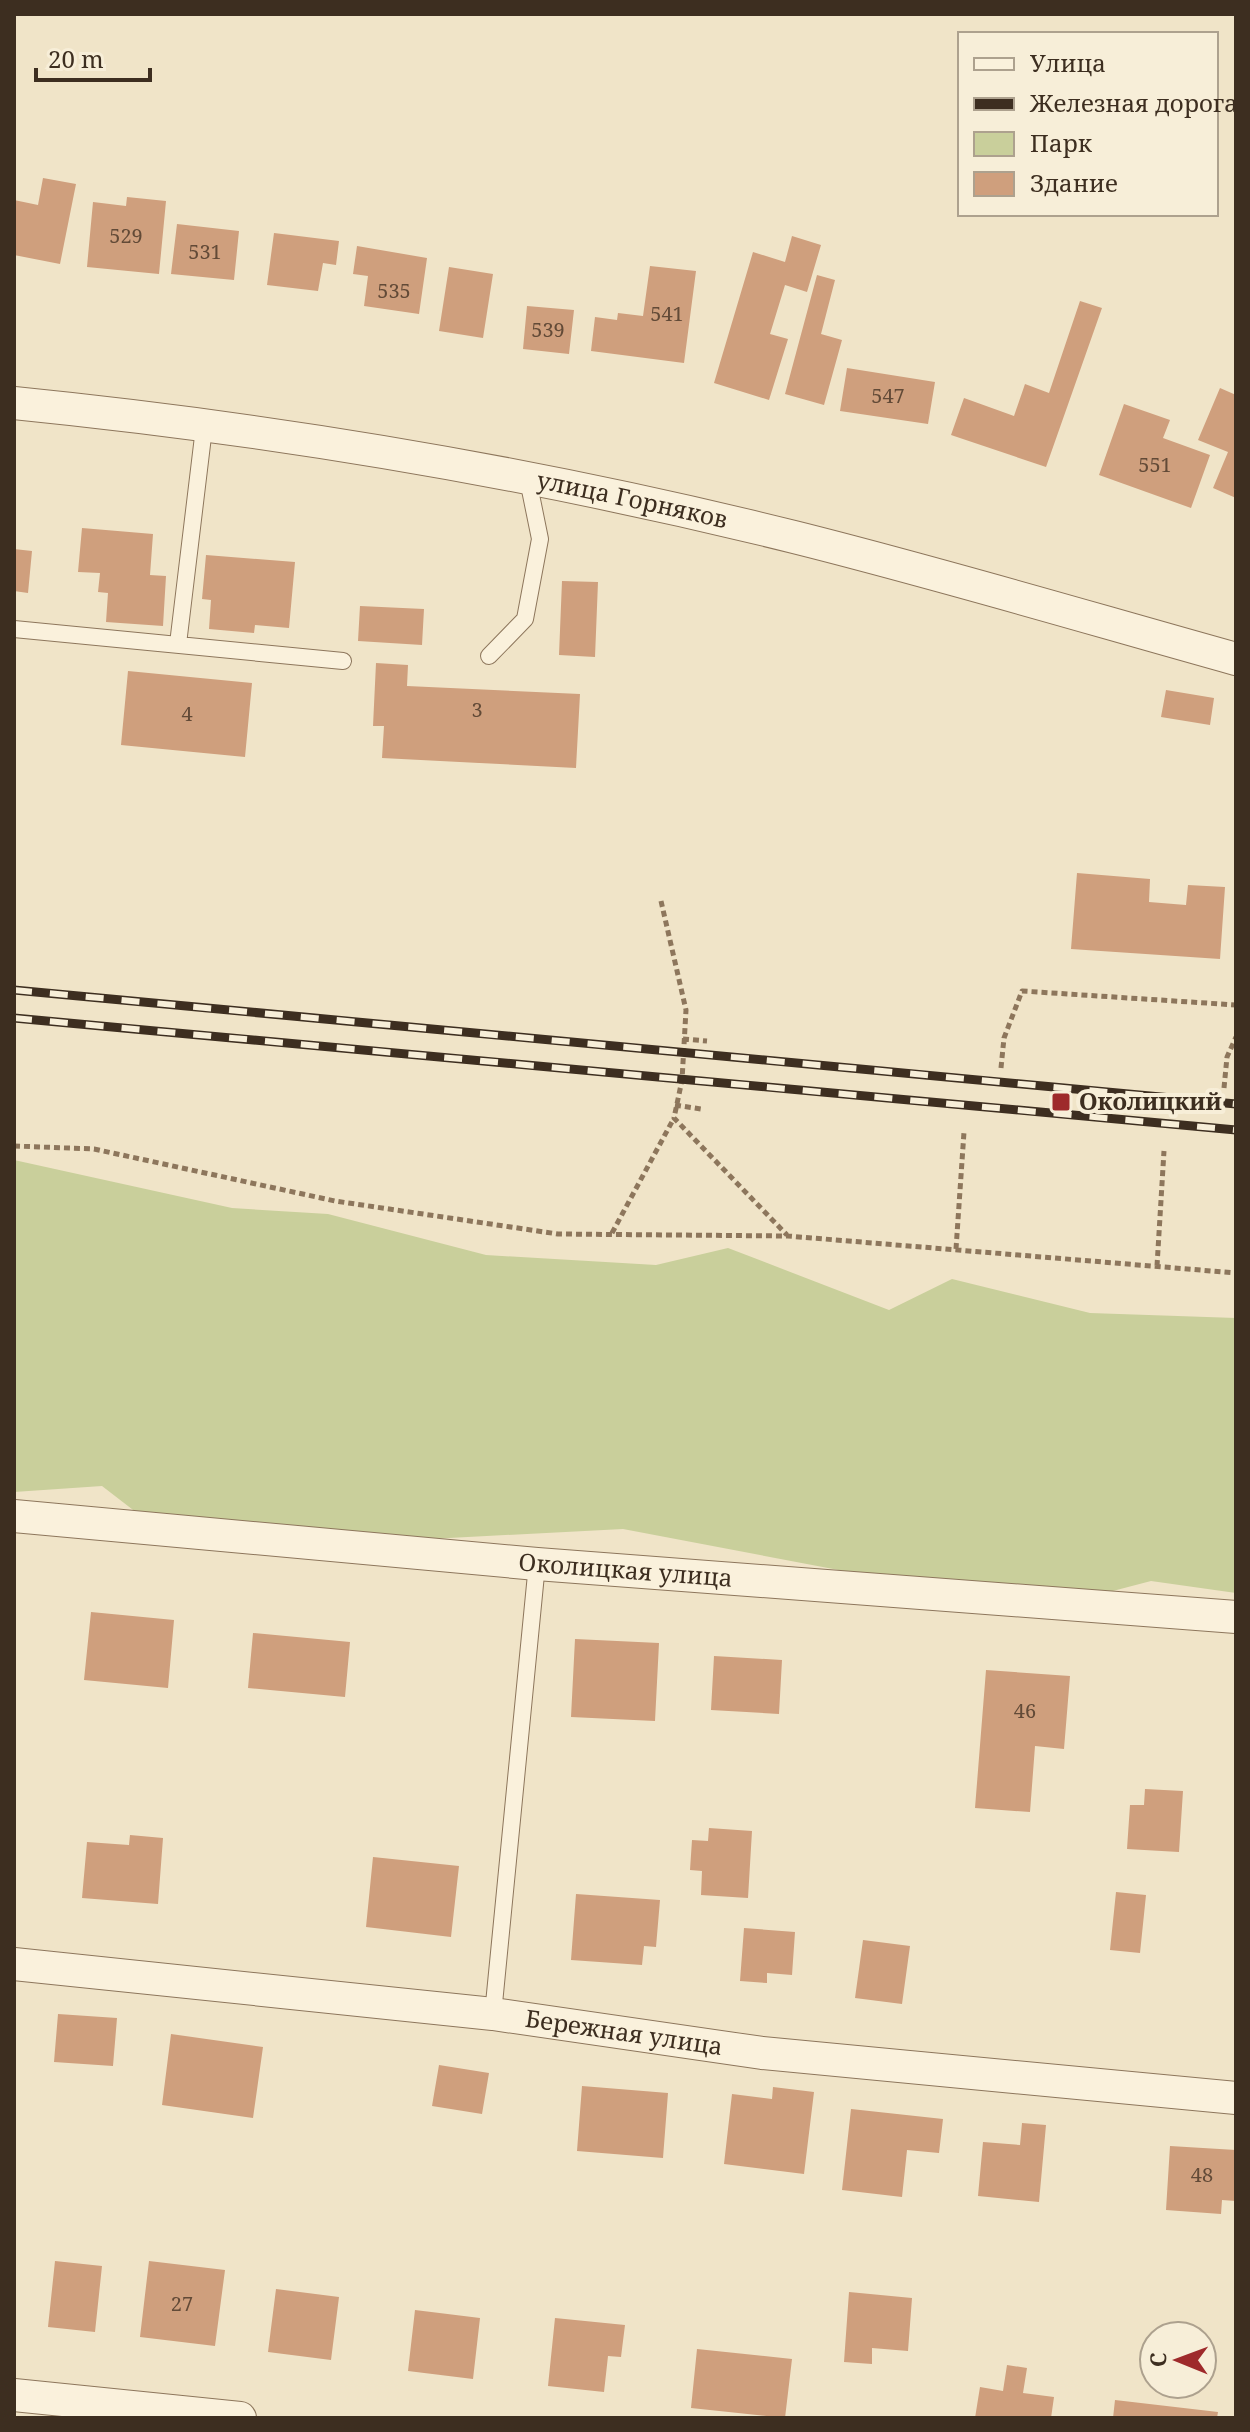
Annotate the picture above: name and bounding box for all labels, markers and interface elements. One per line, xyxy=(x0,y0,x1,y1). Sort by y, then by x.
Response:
scale bar xyxy=(36,32,150,82)
legend xyxy=(958,32,1218,216)
text: 20 m xyxy=(48,42,104,75)
text: Улица xyxy=(1030,46,1106,79)
text: Железная дорога xyxy=(1029,86,1238,119)
text: Парк xyxy=(1030,126,1093,159)
text: Здание xyxy=(1030,166,1118,199)
house number: 529 xyxy=(109,222,143,249)
house number: 531 xyxy=(188,238,222,265)
house number: 535 xyxy=(377,277,411,304)
house number: 541 xyxy=(650,300,684,327)
house number: 539 xyxy=(531,316,565,343)
house number: 547 xyxy=(871,382,905,409)
house number: 551 xyxy=(1138,451,1172,478)
street label: улица Горняков xyxy=(534,462,731,535)
house number: 3 xyxy=(471,696,483,723)
house number: 4 xyxy=(181,700,193,727)
place label: Околицкий xyxy=(1079,1084,1222,1117)
marker: Околицкий xyxy=(1050,1091,1072,1113)
street label: Околицкая улица xyxy=(517,1544,734,1594)
house number: 46 xyxy=(1014,1697,1036,1724)
street label: Бережная улица xyxy=(523,2001,725,2062)
house number: 48 xyxy=(1191,2161,1213,2188)
house number: 27 xyxy=(171,2290,193,2317)
north arrow xyxy=(1138,2320,1218,2400)
text: С xyxy=(1142,2352,1172,2367)

